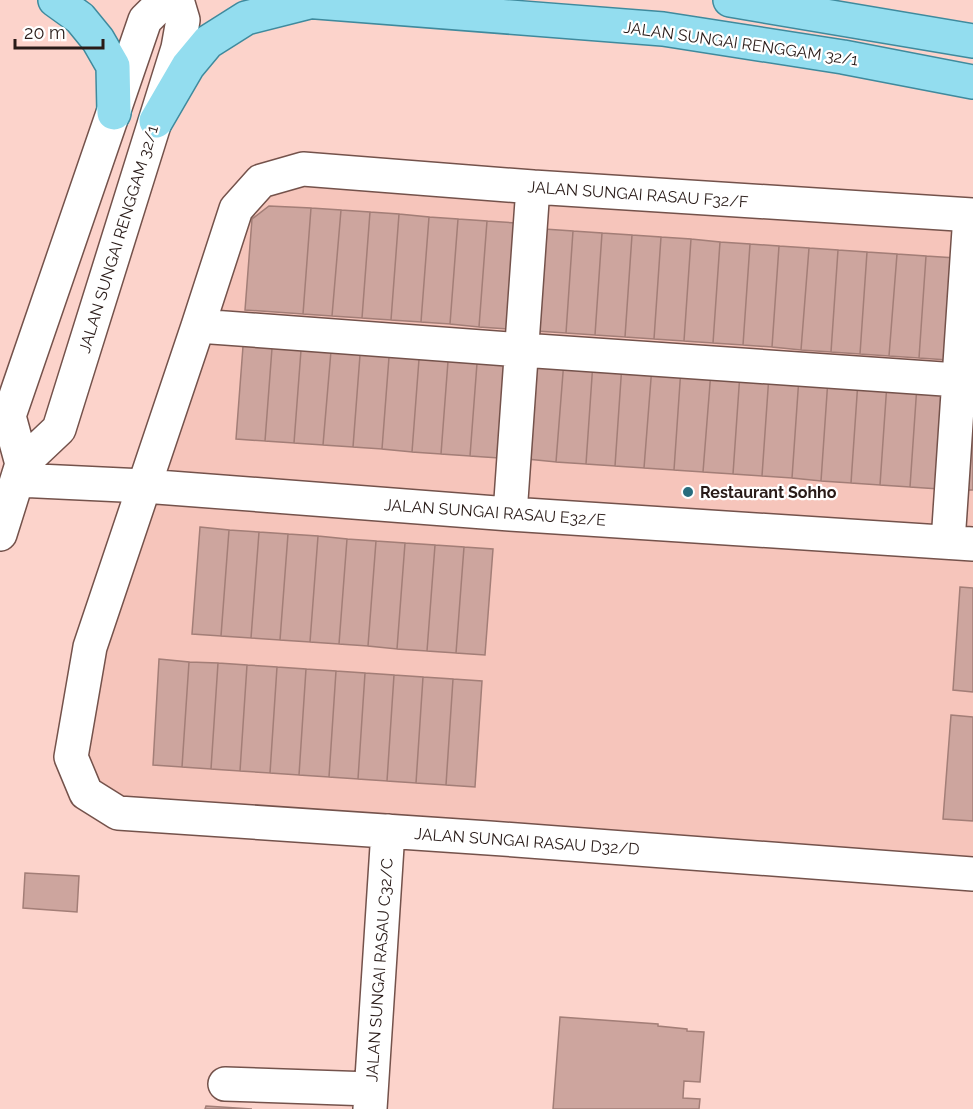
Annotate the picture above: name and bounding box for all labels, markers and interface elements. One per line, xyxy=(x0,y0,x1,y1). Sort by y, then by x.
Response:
scale bar xyxy=(15,12,104,50)
street label: JALAN SUNGAI RENGGAM 32/1 xyxy=(622,18,860,69)
text: 20 m xyxy=(24,22,66,43)
street label: JALAN SUNGAI RENGGAM 32/1 xyxy=(75,123,162,355)
street label: JALAN SUNGAI RASAU F32/F xyxy=(527,177,749,212)
place label: Restaurant Sohho xyxy=(700,483,837,502)
marker: Restaurant Sohho xyxy=(681,485,695,499)
street label: JALAN SUNGAI RASAU E32/E xyxy=(383,495,607,530)
street label: JALAN SUNGAI RASAU D32/D xyxy=(414,824,640,859)
street label: JALAN SUNGAI RASAU C32/C xyxy=(362,857,397,1083)

